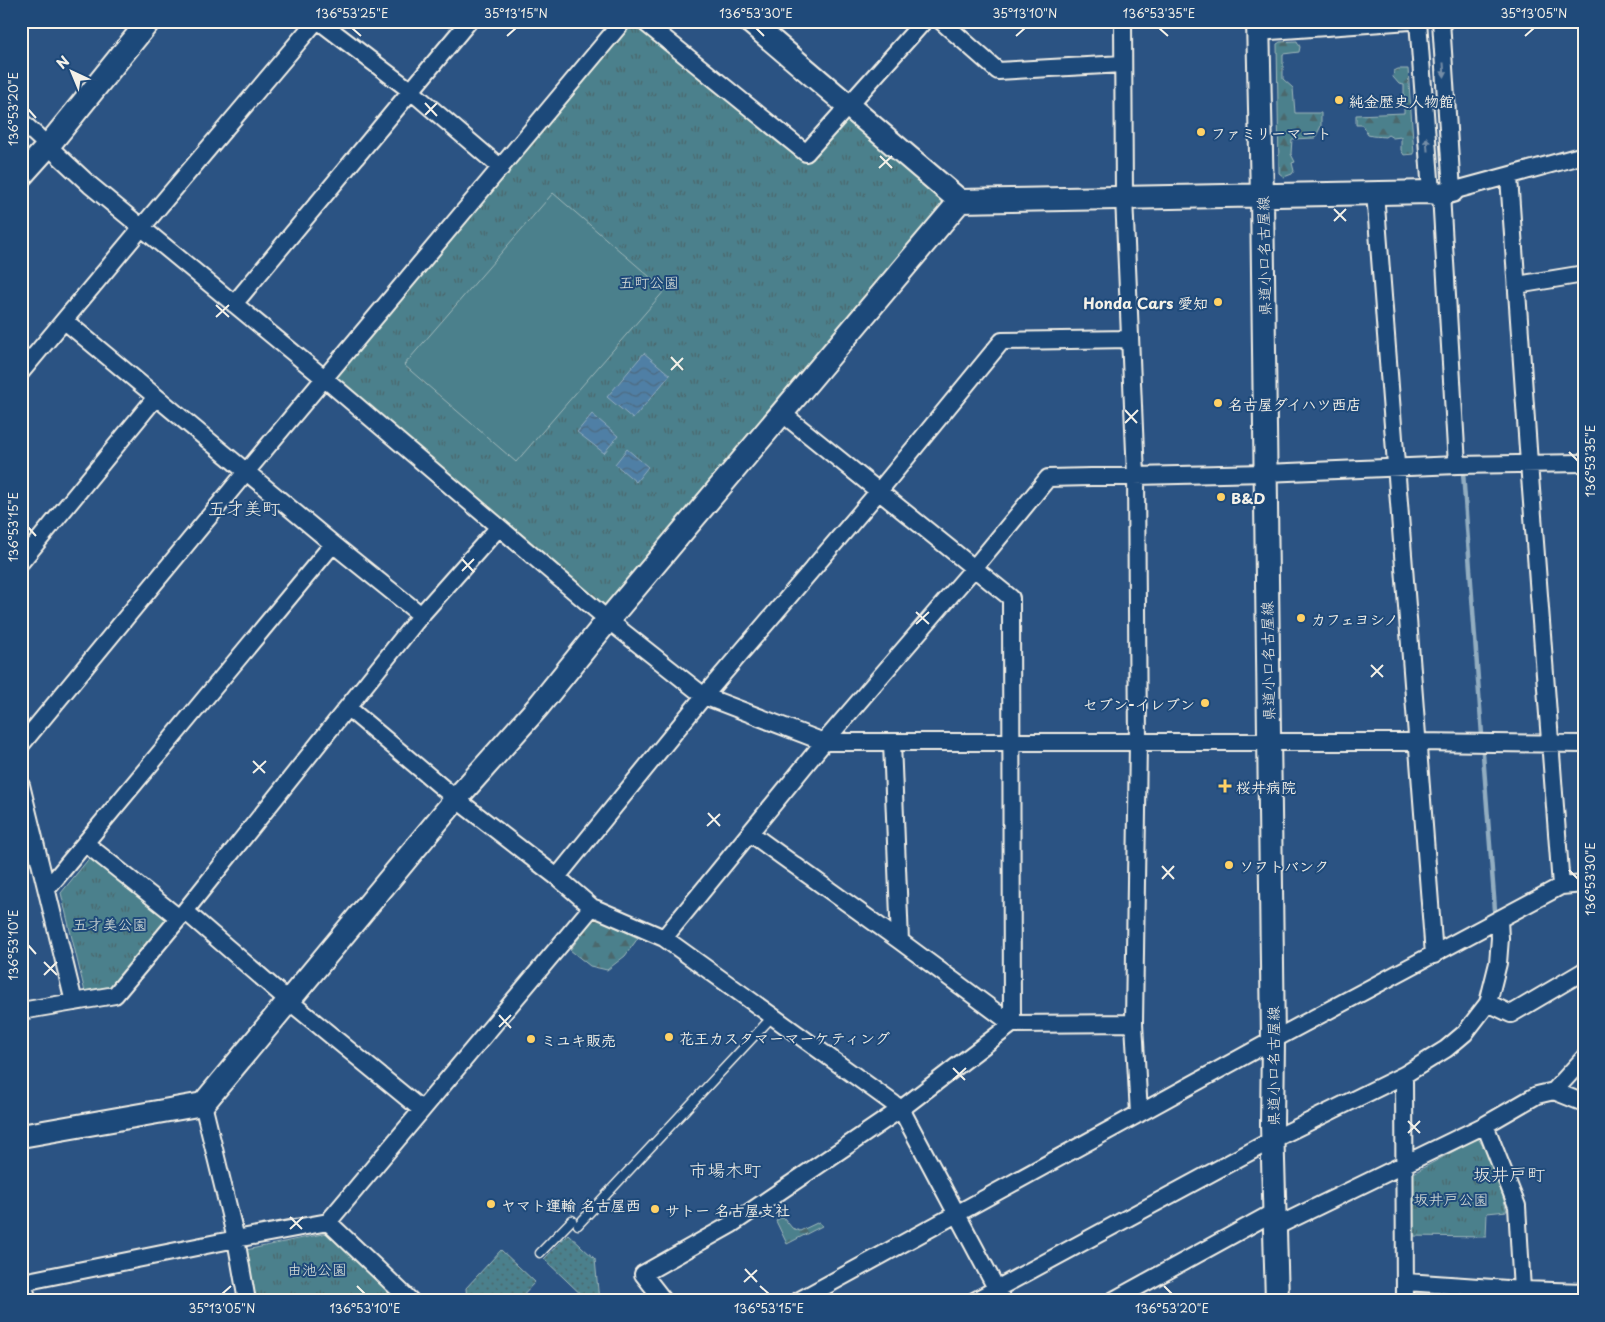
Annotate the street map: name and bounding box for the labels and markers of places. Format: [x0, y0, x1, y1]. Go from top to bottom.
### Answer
place label: 純金歴史人物館 [1349, 89, 1454, 112]
marker: 純金歴史人物館 [1333, 94, 1345, 106]
place label: ファミリーマート [1211, 121, 1332, 144]
marker: ファミリーマート [1195, 126, 1207, 138]
place label: Honda Cars 愛知 [1083, 291, 1208, 314]
marker: Honda Cars 愛知 [1212, 296, 1224, 308]
place label: 名古屋ダイハツ西店 [1228, 392, 1362, 415]
marker: 名古屋ダイハツ西店 [1212, 397, 1224, 409]
place label: B&D [1231, 486, 1266, 509]
marker: B&D [1215, 491, 1227, 503]
place label: カフェヨシノ [1311, 607, 1399, 630]
marker: カフェヨシノ [1295, 612, 1307, 624]
place label: セブン-イレブン [1083, 692, 1195, 715]
marker: セブン-イレブン [1199, 697, 1211, 709]
place label: 桜井病院 [1236, 775, 1296, 798]
marker: 桜井病院 [1218, 779, 1232, 793]
place label: ソフトバンク [1239, 854, 1329, 877]
marker: ソフトバンク [1223, 859, 1235, 871]
place label: 花王カスタマーマーケティング [679, 1026, 890, 1049]
place label: ミユキ販売 [541, 1028, 616, 1051]
marker: 花王カスタマーマーケティング [663, 1031, 675, 1043]
marker: ミユキ販売 [525, 1033, 537, 1045]
place label: ヤマト運輸 名古屋西 [501, 1193, 641, 1216]
marker: ヤマト運輸 名古屋西 [485, 1198, 497, 1210]
place label: サトー 名古屋支社 [665, 1198, 790, 1221]
marker: サトー 名古屋支社 [649, 1203, 661, 1215]

